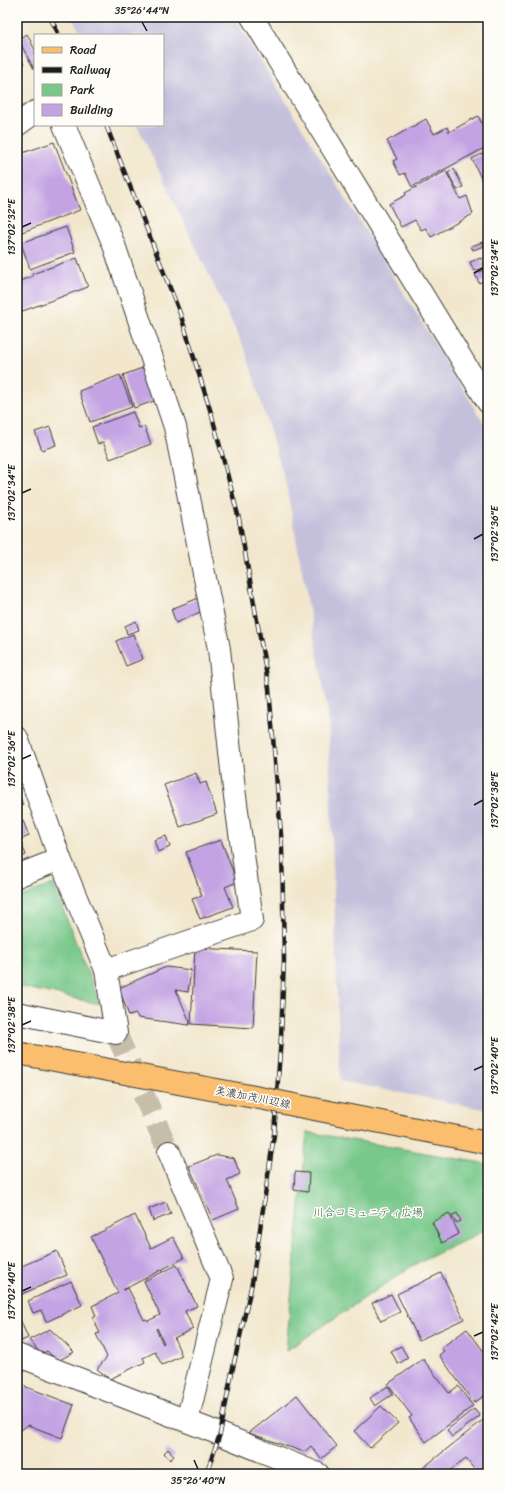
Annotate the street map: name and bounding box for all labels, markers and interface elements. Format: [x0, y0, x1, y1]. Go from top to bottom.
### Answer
text: 35°26'44"N [115, 2, 169, 20]
legend [34, 34, 164, 126]
text: Road [70, 39, 97, 61]
text: Railway [70, 59, 111, 81]
text: Park [70, 79, 95, 101]
text: Building [70, 99, 113, 121]
text: 137°02'32"E [3, 197, 21, 255]
text: 137°02'34"E [486, 238, 504, 297]
text: 137°02'34"E [3, 463, 21, 522]
text: 137°02'36"E [486, 504, 504, 562]
text: 137°02'36"E [3, 729, 21, 787]
text: 137°02'38"E [486, 770, 504, 828]
text: 137°02'38"E [3, 995, 21, 1053]
text: 137°02'40"E [486, 1036, 504, 1095]
street label: 美濃加茂川辺線 [213, 1081, 293, 1114]
park label: 川合コミュニティ広場 [313, 1203, 423, 1222]
text: 137°02'40"E [3, 1261, 21, 1320]
text: 137°02'42"E [486, 1302, 504, 1361]
text: 35°26'40"N [171, 1472, 225, 1490]

